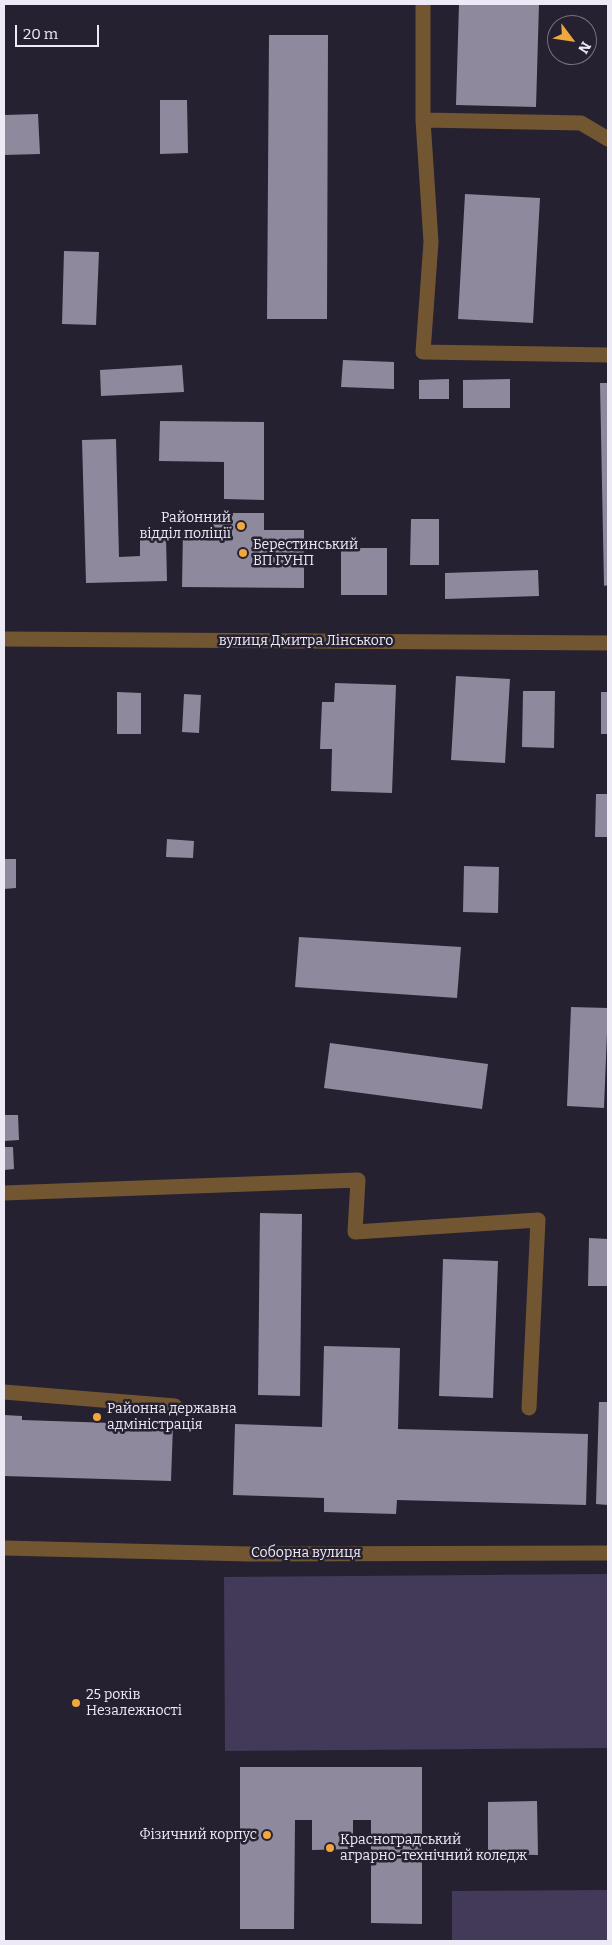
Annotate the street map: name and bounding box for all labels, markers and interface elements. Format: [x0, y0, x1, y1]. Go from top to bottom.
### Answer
scale bar [18, 15, 101, 47]
north arrow [547, 15, 597, 65]
text: 20 m [23, 25, 58, 43]
text: N [574, 38, 594, 56]
place label: Районний відділ поліції [140, 510, 231, 542]
marker: Районний відділ поліції [235, 520, 247, 532]
place label: Берестинський ВП ГУНП [253, 537, 358, 570]
marker: Берестинський ВП ГУНП [237, 547, 249, 559]
street label: вулиця Дмитра Лінського [219, 633, 393, 649]
place label: Районна державна адміністрація [107, 1401, 237, 1434]
marker: Районна державна адміністрація [91, 1411, 103, 1423]
street label: Соборна вулиця [251, 1545, 361, 1561]
place label: 25 років Незалежності [86, 1687, 182, 1720]
marker: 25 років Незалежності [70, 1697, 82, 1709]
place label: Фізичний корпус [139, 1827, 257, 1843]
marker: Фізичний корпус [261, 1829, 273, 1841]
place label: Красноградський аграрно-технічний коледж [340, 1832, 527, 1864]
marker: Красноградський аграрно-технічний коледж [324, 1842, 336, 1854]

